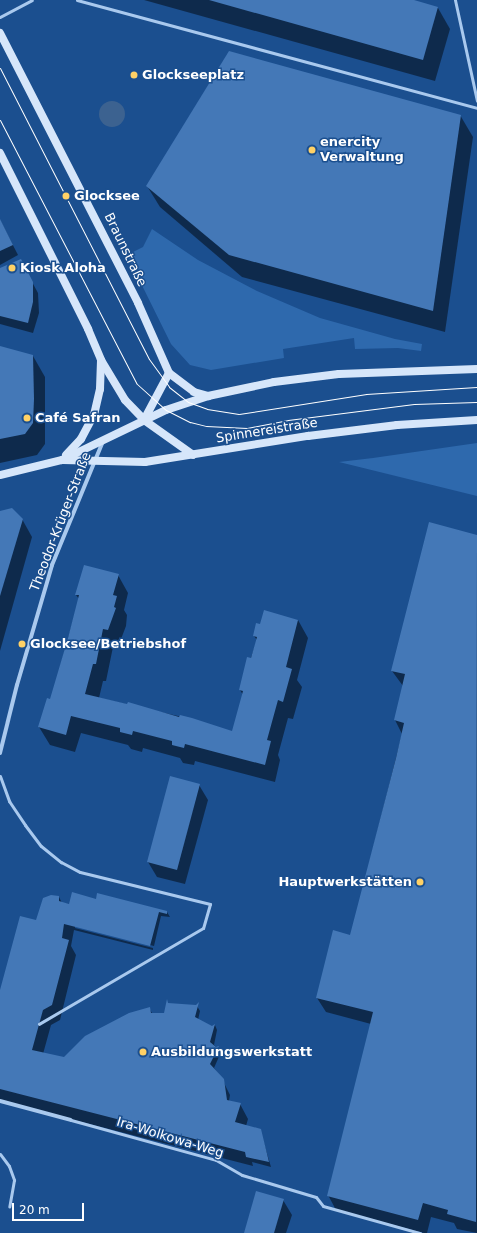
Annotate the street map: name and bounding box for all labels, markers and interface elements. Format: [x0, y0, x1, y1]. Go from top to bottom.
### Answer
place label: Glockseeplatz [142, 67, 244, 83]
marker: Glockseeplatz [129, 70, 139, 80]
place label: enercity Verwaltung [320, 135, 404, 166]
marker: enercity Verwaltung [307, 145, 317, 155]
place label: Glocksee [74, 188, 140, 204]
marker: Glocksee [61, 191, 71, 201]
street label: Braunstraße [100, 211, 150, 289]
place label: Kiosk Aloha [20, 260, 106, 276]
marker: Kiosk Aloha [7, 263, 17, 273]
place label: Café Safran [35, 410, 121, 426]
marker: Café Safran [22, 413, 32, 423]
street label: Spinnereistraße [215, 415, 319, 447]
street label: Theodor-Krüger-Straße [27, 450, 95, 594]
place label: Glocksee/Betriebshof [30, 636, 186, 652]
marker: Glocksee/Betriebshof [17, 639, 27, 649]
place label: Hauptwerkstätten [278, 874, 412, 890]
marker: Hauptwerkstätten [415, 877, 425, 887]
place label: Ausbildungswerkstatt [151, 1044, 312, 1060]
marker: Ausbildungswerkstatt [138, 1047, 148, 1057]
street label: Ira-Wolkowa-Weg [115, 1114, 225, 1162]
scale bar [14, 1195, 86, 1221]
text: 20 m [19, 1203, 50, 1217]

